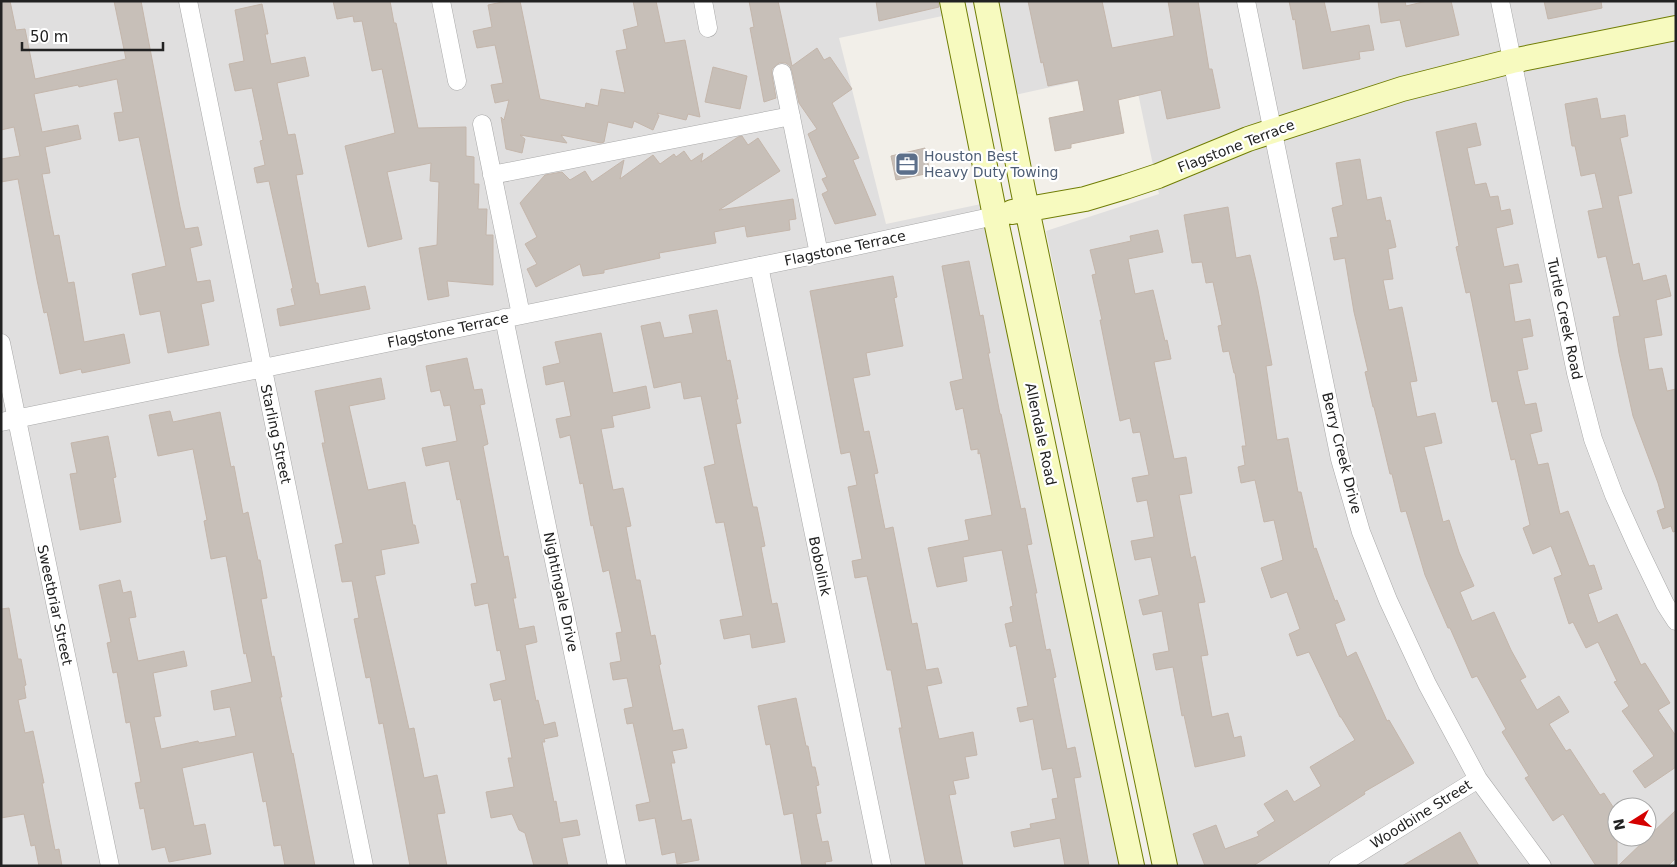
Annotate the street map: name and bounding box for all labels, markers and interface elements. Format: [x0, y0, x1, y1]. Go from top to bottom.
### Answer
scale bar [22, 20, 164, 52]
text: 50 m [30, 28, 68, 46]
street label: Flagstone Terrace [1175, 116, 1297, 176]
place label: Houston Best Heavy Duty Towing [924, 148, 1058, 180]
office icon: Houston Best Heavy Duty Towing [894, 151, 920, 177]
street label: Flagstone Terrace [783, 227, 907, 269]
street label: Turtle Creek Road [1544, 256, 1586, 381]
street label: Flagstone Terrace [386, 309, 510, 351]
street label: Allendale Road [1022, 381, 1060, 487]
street label: Starling Street [258, 383, 294, 486]
street label: Berry Creek Drive [1319, 391, 1365, 515]
street label: Nightingale Drive [540, 531, 582, 653]
street label: Bobolink [806, 535, 834, 598]
street label: Sweetbriar Street [34, 543, 76, 667]
street label: Woodbine Street [1367, 776, 1475, 852]
north arrow [1607, 797, 1657, 847]
text: N [1610, 817, 1628, 832]

